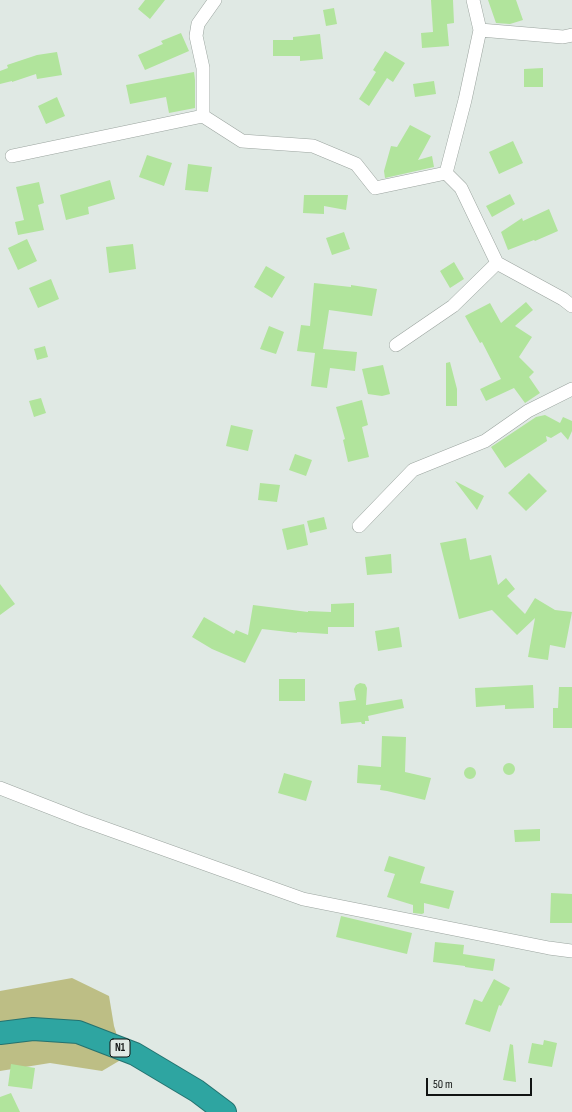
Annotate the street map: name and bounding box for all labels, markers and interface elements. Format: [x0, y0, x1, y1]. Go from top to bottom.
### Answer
road number: N1 [110, 1039, 130, 1057]
scale bar [428, 1070, 534, 1096]
text: 50 m [433, 1077, 453, 1092]

